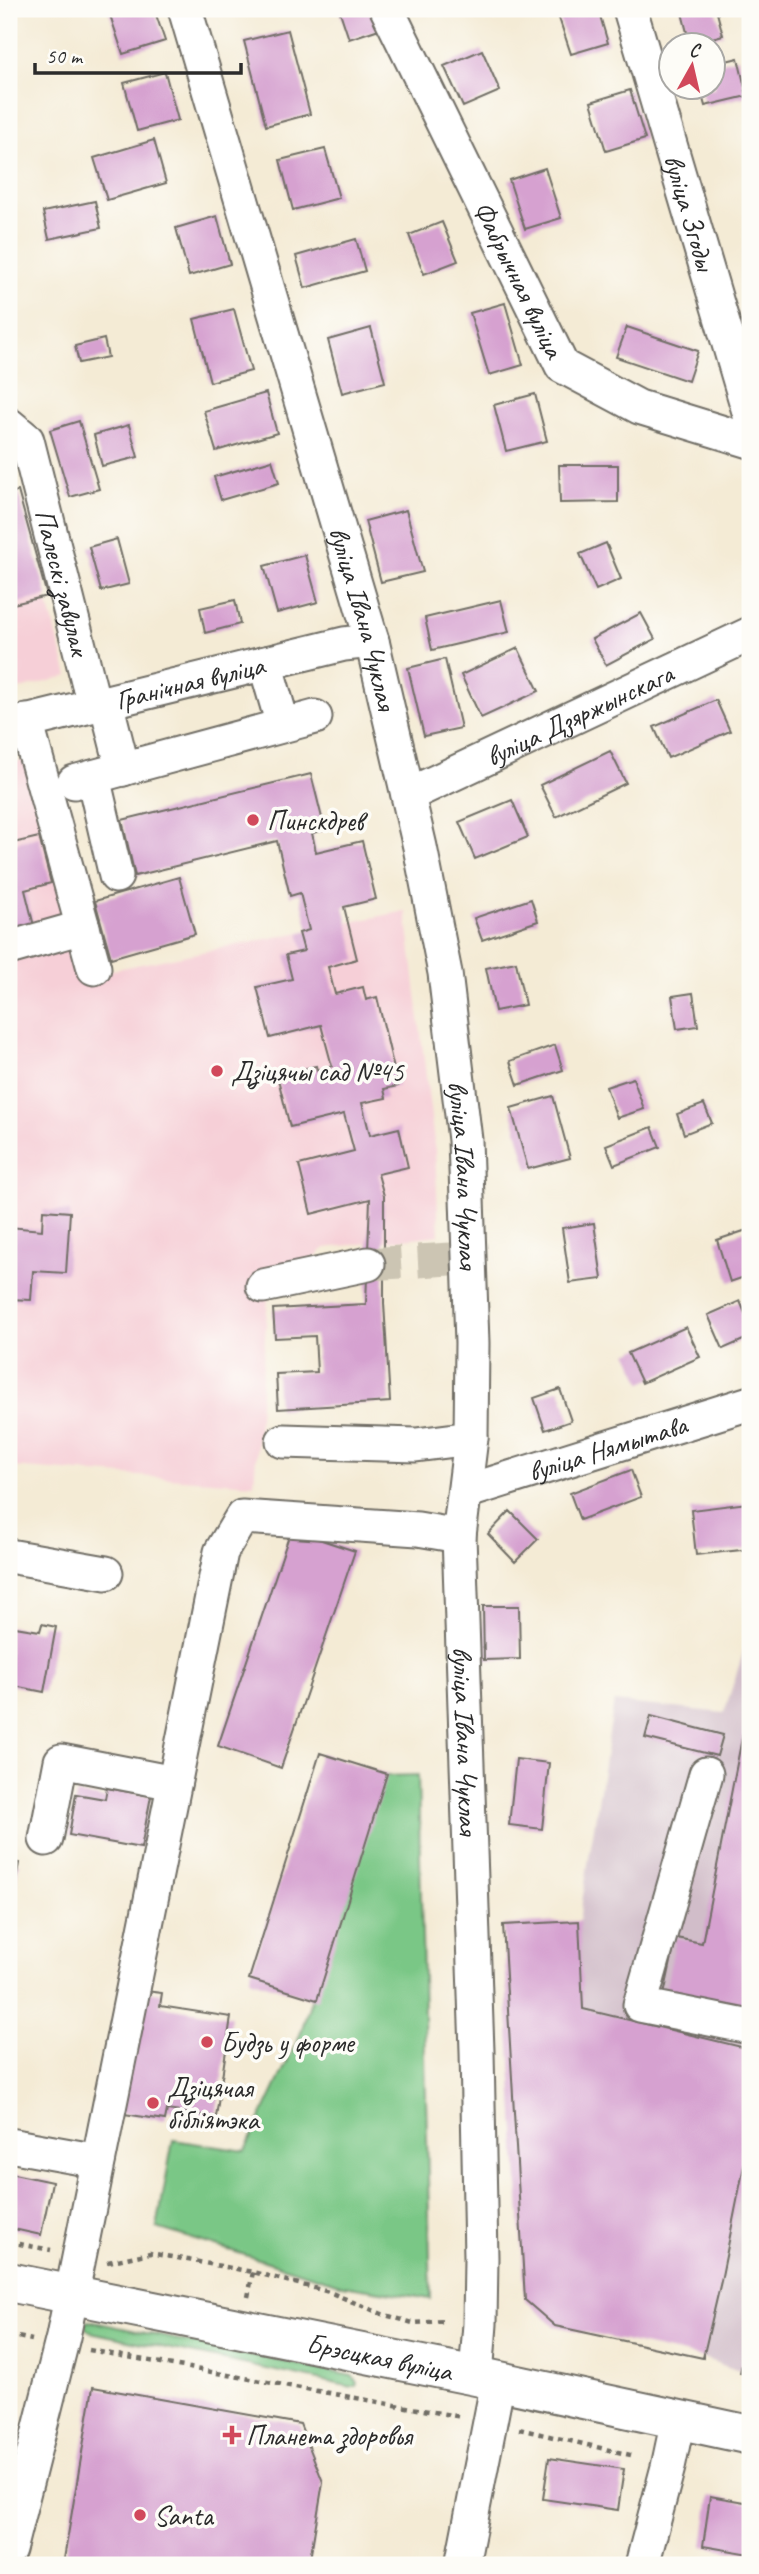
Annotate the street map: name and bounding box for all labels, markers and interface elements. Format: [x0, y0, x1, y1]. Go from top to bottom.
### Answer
scale bar [35, 32, 242, 76]
north arrow [658, 32, 728, 102]
text: С [688, 38, 703, 63]
text: 50 m [46, 43, 84, 69]
street label: вуліца Згоды [656, 150, 724, 276]
street label: Фабрычная вуліца [466, 195, 573, 365]
street label: Палескі завулак [28, 505, 99, 661]
street label: вуліца Івана Чуклая [322, 523, 405, 716]
street label: Гранічная вуліца [112, 646, 269, 717]
street label: вуліца Дзяржынскага [480, 655, 680, 774]
place label: Пинскдрев [267, 803, 369, 838]
marker: Пинскдрев [245, 812, 261, 828]
place label: Дзіцячы сад №45 [231, 1054, 405, 1090]
marker: Дзіцячы сад №45 [209, 1063, 225, 1079]
street label: вуліца Івана Чуклая [441, 1079, 487, 1272]
street label: вуліца Нямытава [524, 1406, 693, 1489]
street label: вуліца Івана Чуклая [445, 1646, 487, 1838]
place label: Будзь у форме [221, 2025, 355, 2060]
marker: Будзь у форме [199, 2034, 215, 2050]
place label: Дзіцячая бібліятэка [167, 2070, 260, 2137]
marker: Дзіцячая бібліятэка [145, 2095, 161, 2111]
street label: Брэсцкая вуліца [304, 2325, 457, 2389]
place label: Планета здоровья [246, 2418, 414, 2454]
marker: Планета здоровья [224, 2427, 240, 2443]
place label: Santa [154, 2498, 214, 2533]
marker: Santa [132, 2507, 148, 2523]

